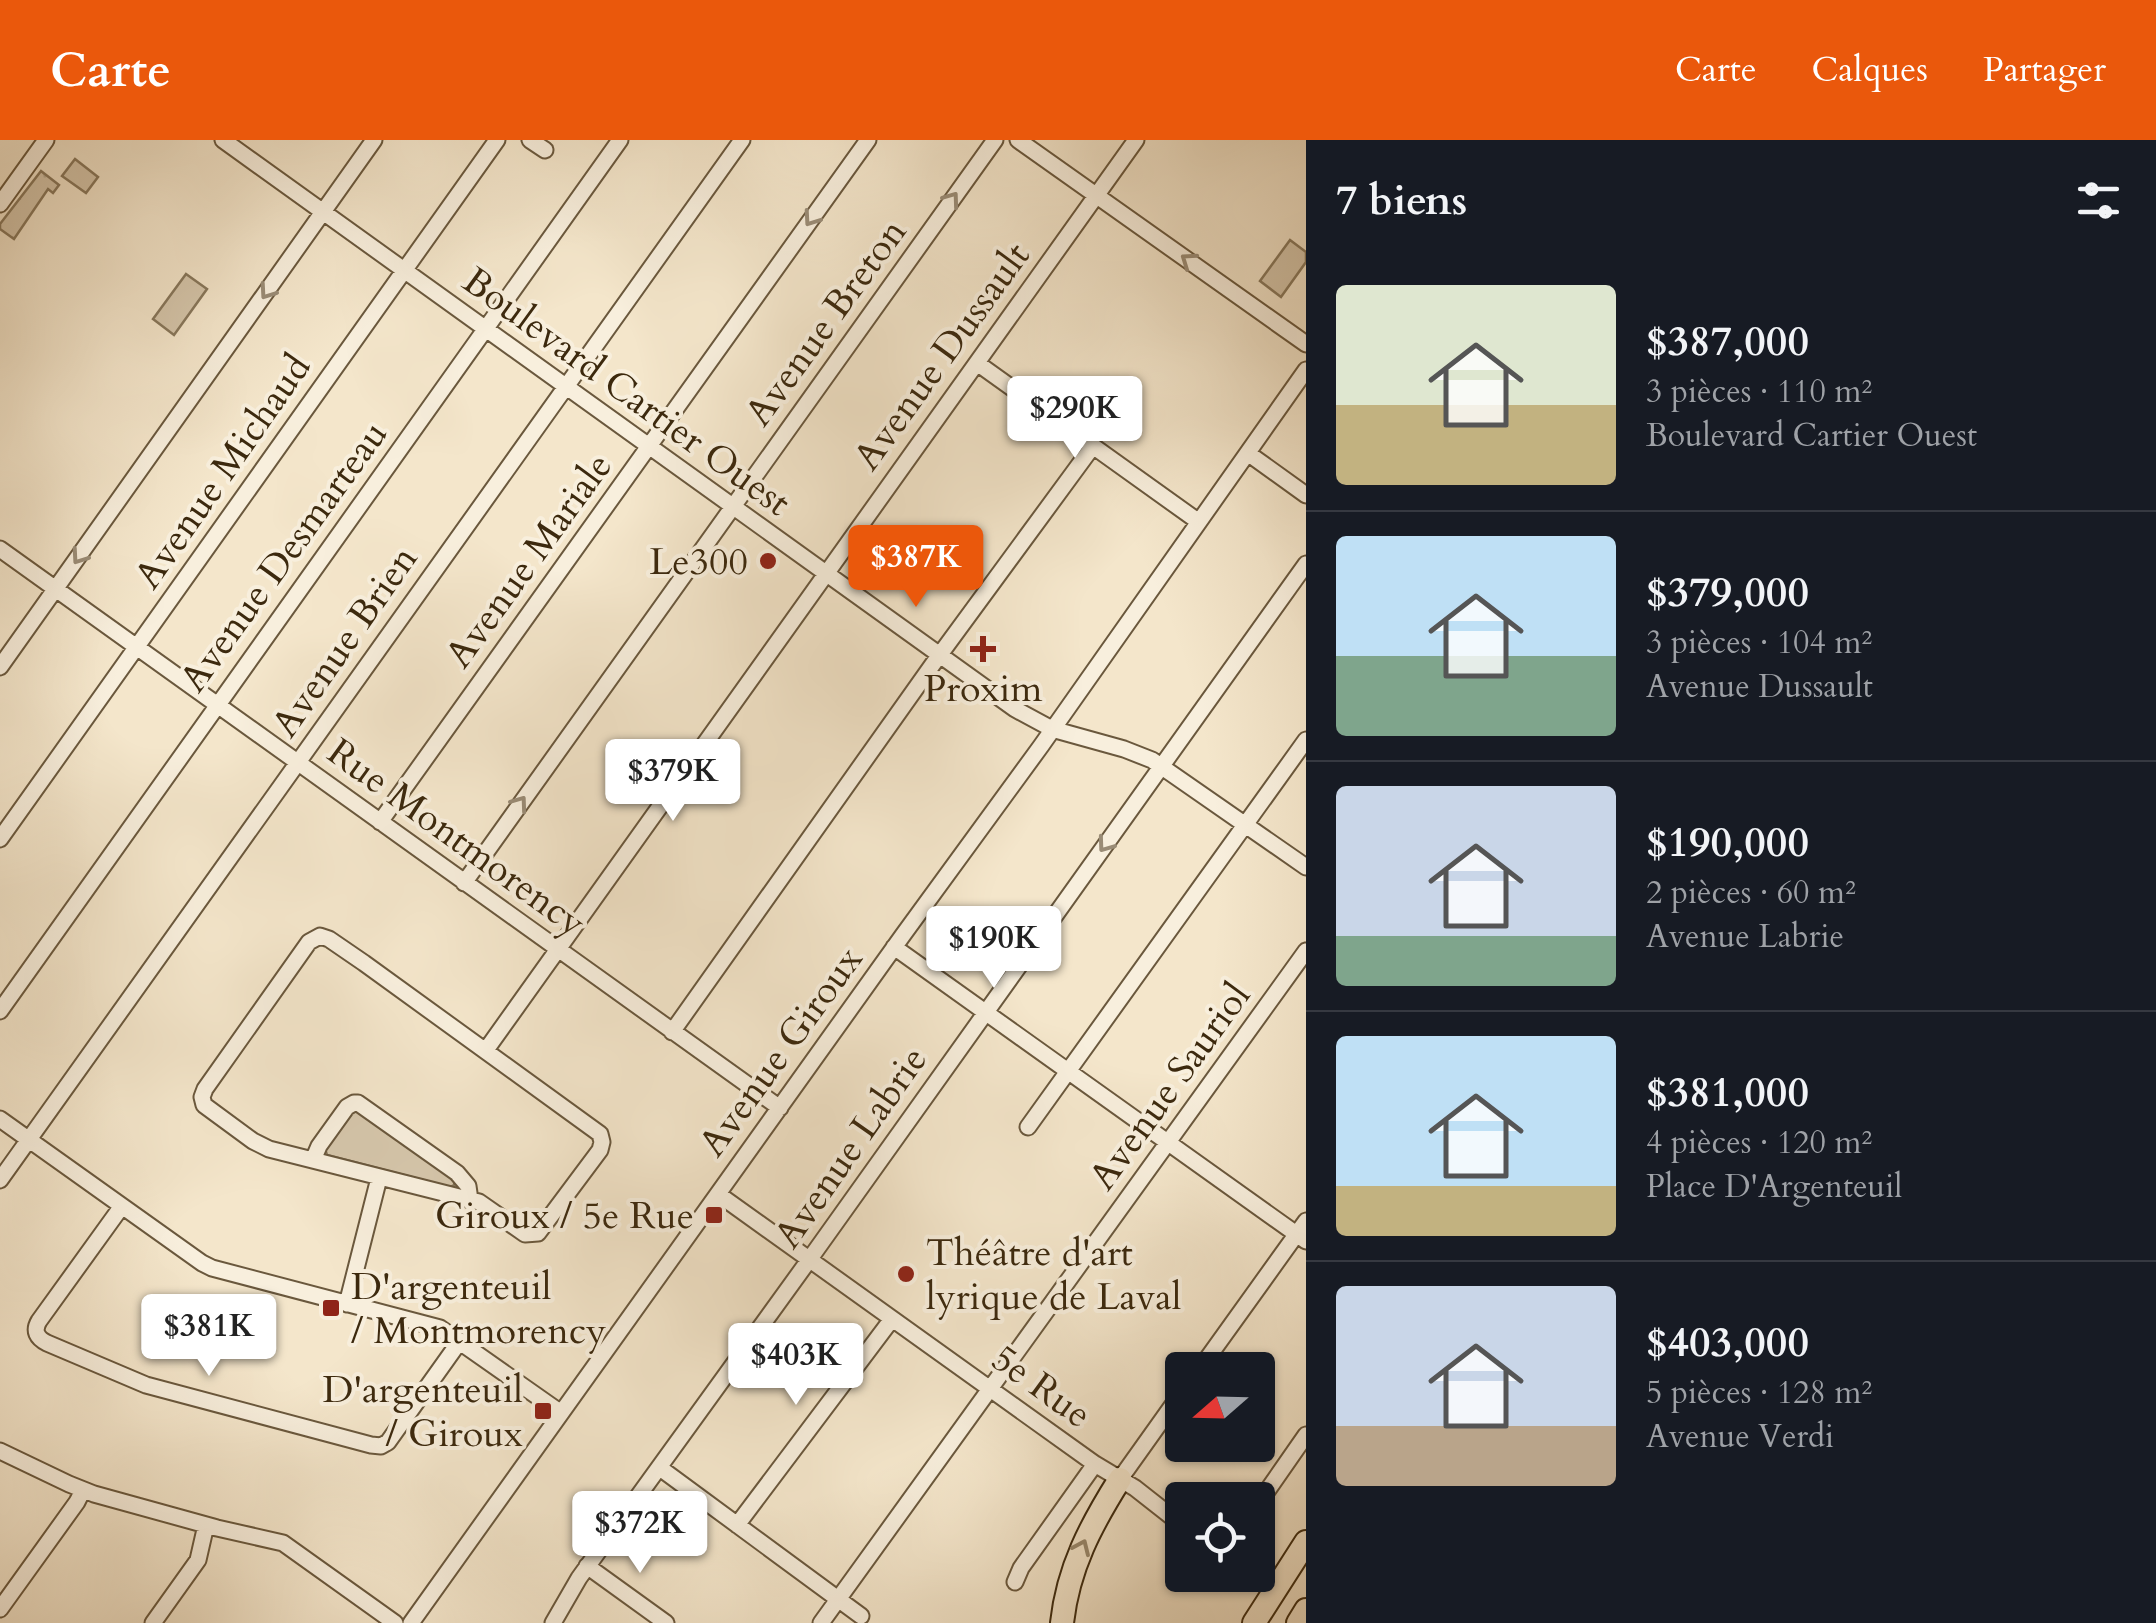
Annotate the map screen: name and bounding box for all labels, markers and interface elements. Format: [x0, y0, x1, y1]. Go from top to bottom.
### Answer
text: Carte [50, 38, 171, 103]
text: Carte [1675, 46, 1757, 94]
text: Calques [1812, 46, 1928, 94]
text: Partager [1983, 46, 2106, 94]
text: 7 biens [1336, 172, 1467, 229]
icon: filters [2071, 173, 2126, 228]
one-way arrow [940, 192, 958, 211]
street label: Avenue Breton [733, 208, 919, 437]
one-way arrow [805, 208, 823, 227]
street label: Avenue Dussault [842, 232, 1042, 481]
one-way arrow [1181, 254, 1199, 272]
street label: Boulevard Cartier Ouest [452, 255, 801, 528]
one-way arrow [261, 281, 279, 300]
text: $387,000 [1646, 313, 1809, 370]
icon: home [1416, 325, 1536, 445]
street label: Avenue Michaud [122, 344, 323, 599]
text: 3 pièces · 110 m² [1646, 370, 1872, 414]
pin: $290K [1005, 376, 1145, 461]
text: $290K [1029, 386, 1121, 430]
street label: Avenue Desmarteau [168, 411, 400, 703]
text: Boulevard Cartier Ouest [1646, 414, 1977, 458]
street label: Avenue Mariale [433, 443, 624, 678]
pin: $387K [846, 525, 986, 610]
street label: Avenue Brien [260, 535, 430, 748]
text: $387K [870, 535, 962, 579]
place label: Le300 [649, 536, 748, 588]
one-way arrow [73, 546, 91, 564]
marker: Le300 [757, 550, 779, 572]
text: $379,000 [1646, 564, 1809, 621]
icon: home [1416, 576, 1536, 696]
text: 3 pièces · 104 m² [1646, 621, 1872, 665]
marker: Proxim [972, 638, 994, 660]
place label: Proxim [924, 663, 1043, 715]
text: Avenue Dussault [1646, 665, 1873, 709]
street label: Rue Montmorency [317, 726, 596, 949]
pin: $379K [603, 739, 743, 824]
text: $379K [627, 749, 719, 793]
one-way arrow [508, 796, 527, 815]
text: $190,000 [1646, 814, 1809, 871]
icon: home [1416, 826, 1536, 946]
one-way arrow [1099, 834, 1117, 852]
text: 2 pièces · 60 m² [1646, 871, 1856, 915]
pin: $190K [924, 906, 1064, 991]
text: Avenue Labrie [1646, 915, 1844, 959]
text: $190K [948, 916, 1040, 960]
street label: Avenue Giroux [687, 936, 875, 1167]
street label: Avenue Sauriol [1077, 972, 1263, 1201]
street label: Avenue Labrie [762, 1036, 940, 1259]
text: $381,000 [1646, 1064, 1809, 1121]
icon: home [1416, 1076, 1536, 1196]
text: 4 pièces · 120 m² [1646, 1121, 1872, 1165]
text: Place D'Argenteuil [1646, 1165, 1902, 1209]
place label: Giroux / 5e Rue [435, 1190, 694, 1242]
marker: Giroux / 5e Rue [703, 1204, 725, 1226]
place label: Théâtre d'art lyrique de Laval [926, 1227, 1182, 1323]
place label: D'argenteuil / Montmorency [351, 1261, 606, 1357]
marker: Théâtre d'art lyrique de Laval [895, 1263, 917, 1285]
pin: $381K [139, 1294, 279, 1379]
marker: D'argenteuil / Montmorency [320, 1297, 342, 1319]
text: $381K [163, 1304, 255, 1348]
text: $403,000 [1646, 1314, 1809, 1371]
pin: $403K [726, 1323, 866, 1408]
icon: home [1416, 1326, 1536, 1446]
text: $403K [750, 1333, 842, 1377]
street label: 5e Rue [981, 1333, 1102, 1441]
north arrow [1165, 1352, 1275, 1462]
map controls [1165, 1352, 1275, 1592]
place label: D'argenteuil / Giroux [323, 1364, 523, 1460]
text: 5 pièces · 128 m² [1646, 1371, 1872, 1415]
marker: D'argenteuil / Giroux [532, 1400, 554, 1422]
text: Avenue Verdi [1646, 1415, 1834, 1459]
button: locate [1165, 1482, 1275, 1592]
pin: $372K [570, 1491, 710, 1576]
text: $372K [594, 1501, 686, 1545]
one-way arrow [1070, 1539, 1090, 1557]

